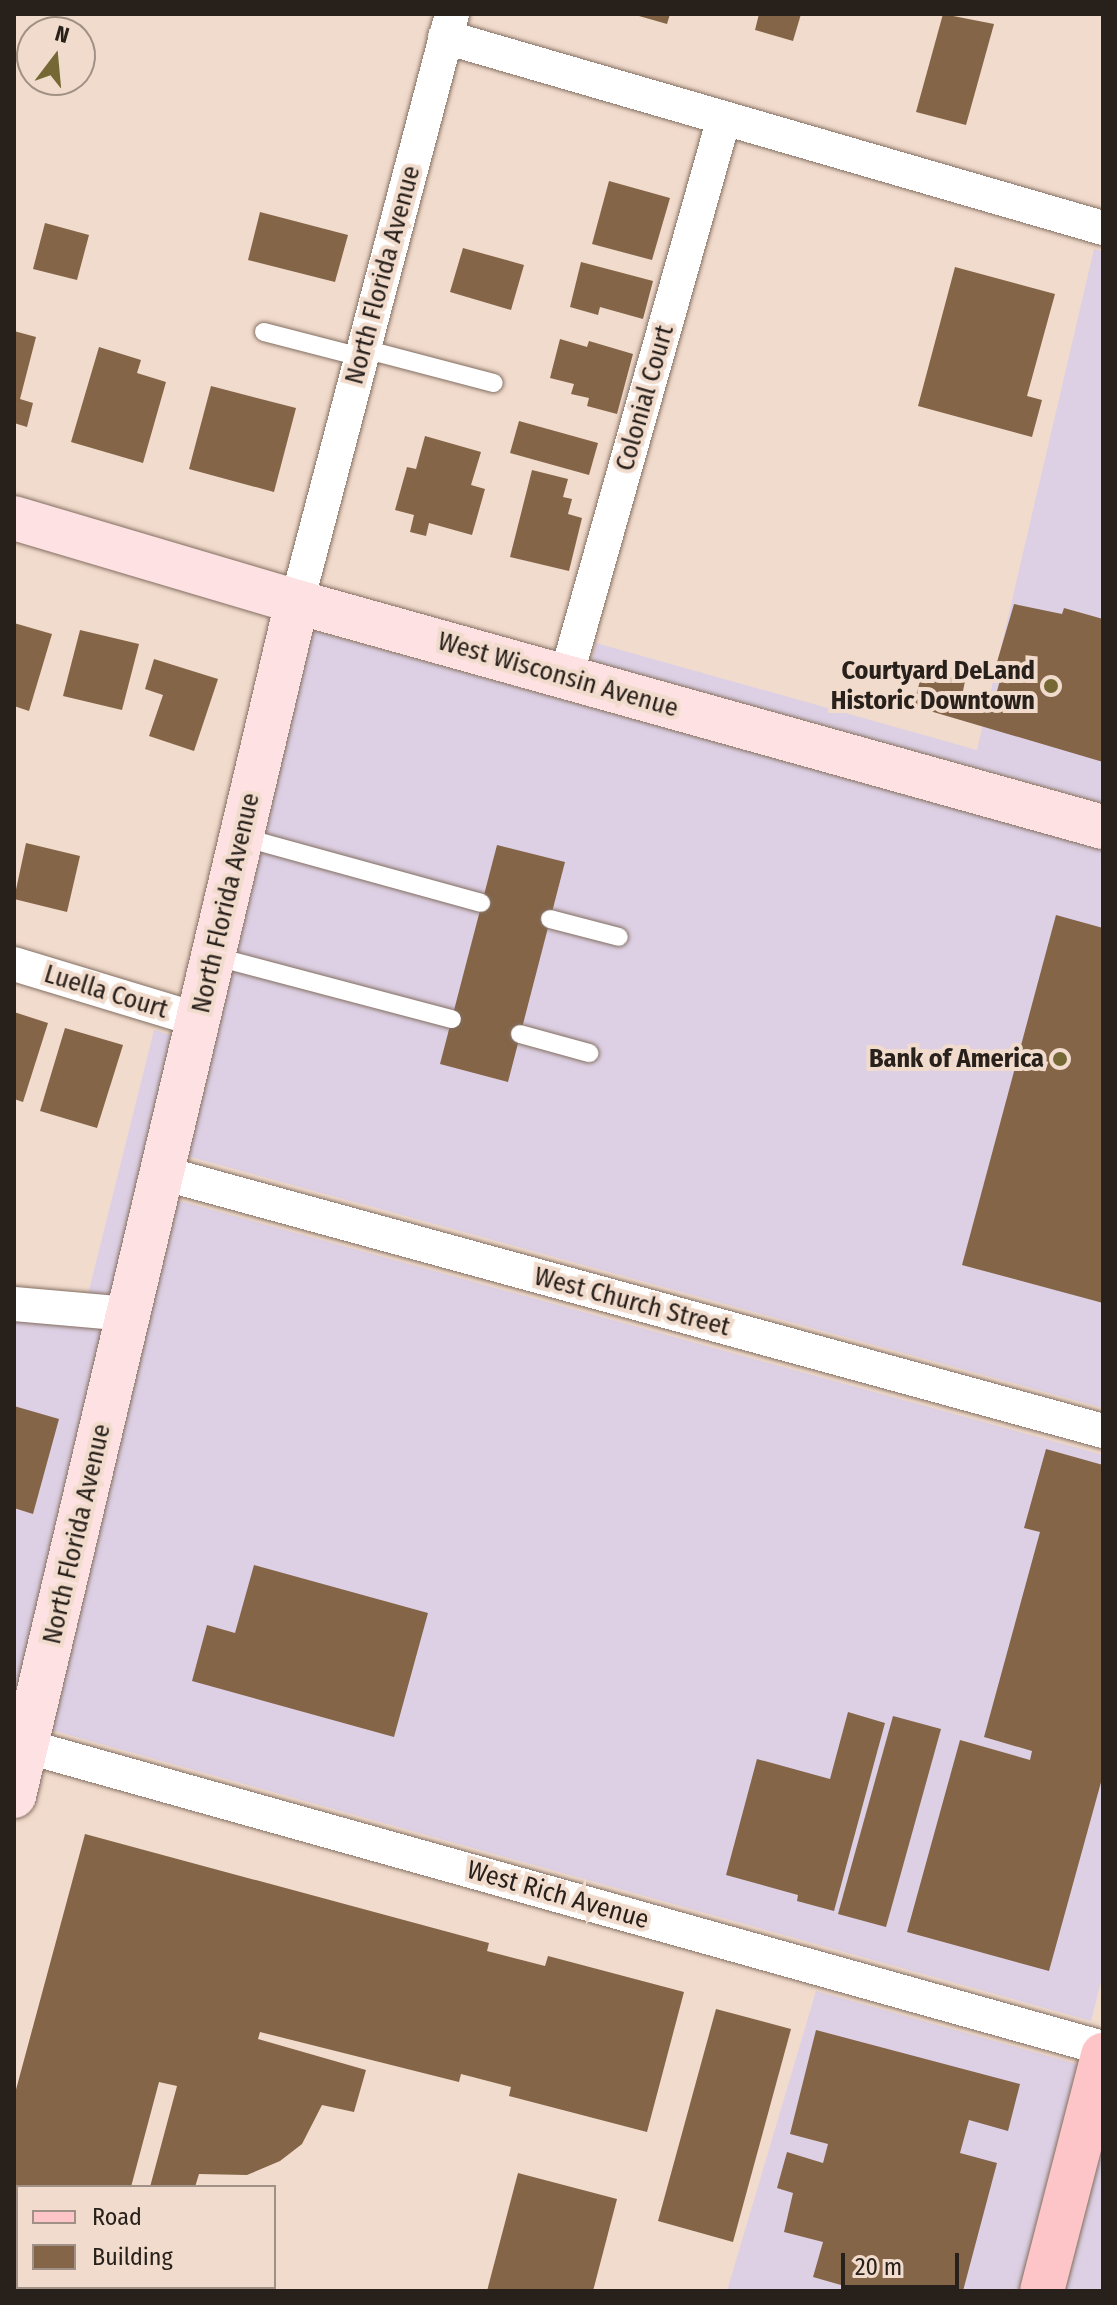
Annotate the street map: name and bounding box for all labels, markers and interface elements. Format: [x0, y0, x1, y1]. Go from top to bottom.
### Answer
north arrow [16, 16, 96, 96]
text: N [52, 20, 72, 49]
street label: North Florida Avenue [339, 162, 427, 388]
street label: Colonial Court [609, 322, 681, 474]
street label: West Wisconsin Avenue [434, 626, 682, 724]
place label: Courtyard DeLand Historic Downtown [831, 655, 1035, 716]
marker: Courtyard DeLand Historic Downtown [1042, 677, 1060, 695]
street label: North Florida Avenue [186, 790, 266, 1016]
street label: Luella Court [40, 958, 172, 1026]
place label: Bank of America [869, 1043, 1044, 1075]
marker: Bank of America [1051, 1050, 1069, 1068]
street label: West Church Street [531, 1261, 733, 1343]
street label: North Florida Avenue [37, 1421, 117, 1647]
street label: West Rich Avenue [464, 1854, 652, 1936]
legend [16, 2185, 276, 2289]
text: Road [92, 2203, 142, 2231]
scale bar [845, 2237, 963, 2287]
text: Building [92, 2243, 173, 2271]
text: 20 m [855, 2253, 902, 2281]

